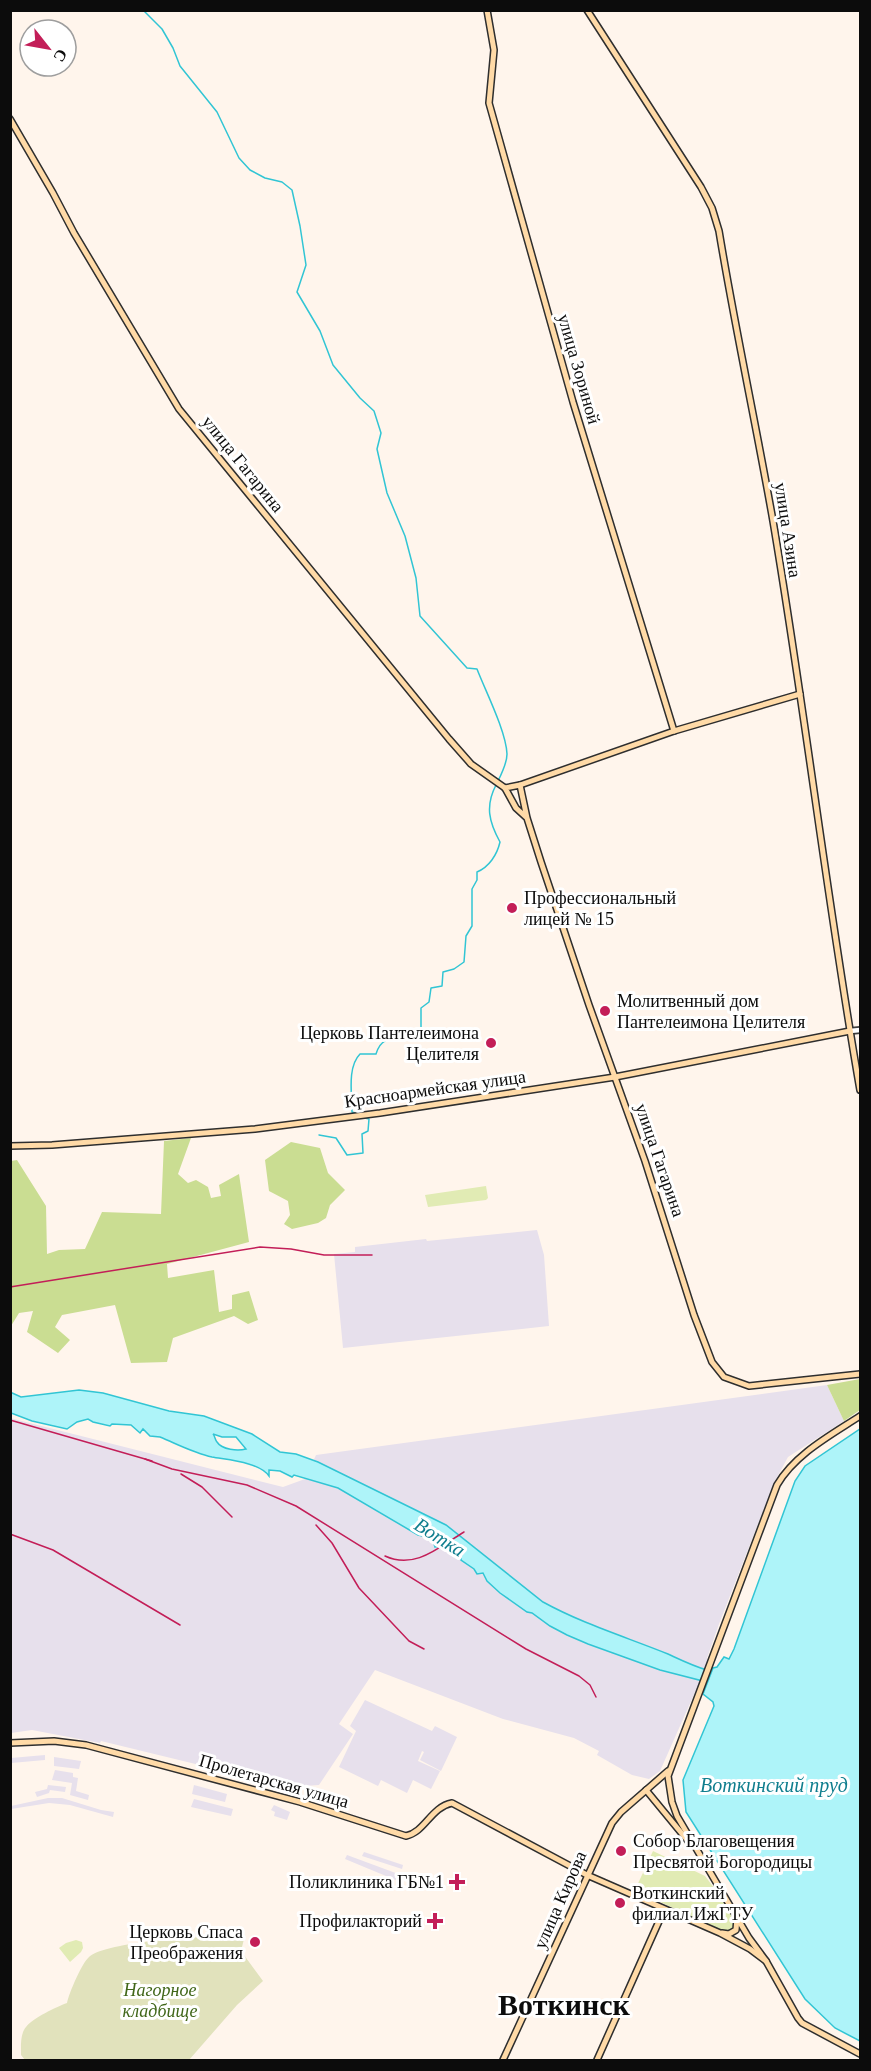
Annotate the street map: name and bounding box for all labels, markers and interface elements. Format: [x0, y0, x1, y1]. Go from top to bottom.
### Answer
north arrow [18, 18, 78, 78]
text: С [50, 46, 71, 65]
street label: улица Зориной [554, 312, 604, 427]
street label: улица Гагарина [198, 412, 288, 516]
street label: улица Азина [771, 481, 805, 579]
place label: Профессиональный лицей № 15 [524, 888, 676, 929]
marker: Профессиональный лицей № 15 [505, 901, 519, 915]
place label: Молитвенный дом Пантелеимона Целителя [617, 991, 805, 1032]
marker: Молитвенный дом Пантелеимона Целителя [598, 1004, 612, 1018]
place label: Церковь Пантелеимона Целителя [300, 1023, 479, 1064]
marker: Церковь Пантелеимона Целителя [484, 1036, 498, 1050]
street label: Красноармейская улица [343, 1066, 527, 1112]
street label: улица Гагарина [631, 1101, 689, 1219]
water label: Вотка [411, 1513, 469, 1561]
street label: Пролетарская улица [197, 1750, 351, 1812]
water label: Воткинский пруд [700, 1774, 848, 1797]
place label: Собор Благовещения Пресвятой Богородицы [633, 1831, 812, 1872]
marker: Собор Благовещения Пресвятой Богородицы [614, 1844, 628, 1858]
street label: улица Кирова [530, 1848, 590, 1952]
place label: Поликлиника ГБ№1 [289, 1872, 444, 1892]
marker: Поликлиника ГБ№1 [448, 1873, 466, 1891]
place label: Воткинский филиал ИжГТУ [632, 1883, 753, 1924]
marker: Воткинский филиал ИжГТУ [613, 1896, 627, 1910]
place label: Профилакторий [299, 1911, 422, 1931]
marker: Профилакторий [426, 1912, 444, 1930]
place label: Церковь Спаса Преображения [129, 1922, 243, 1963]
marker: Церковь Спаса Преображения [248, 1935, 262, 1949]
park label: Нагорное кладбище [122, 1980, 198, 2021]
district label: Воткинск [498, 1988, 631, 2021]

